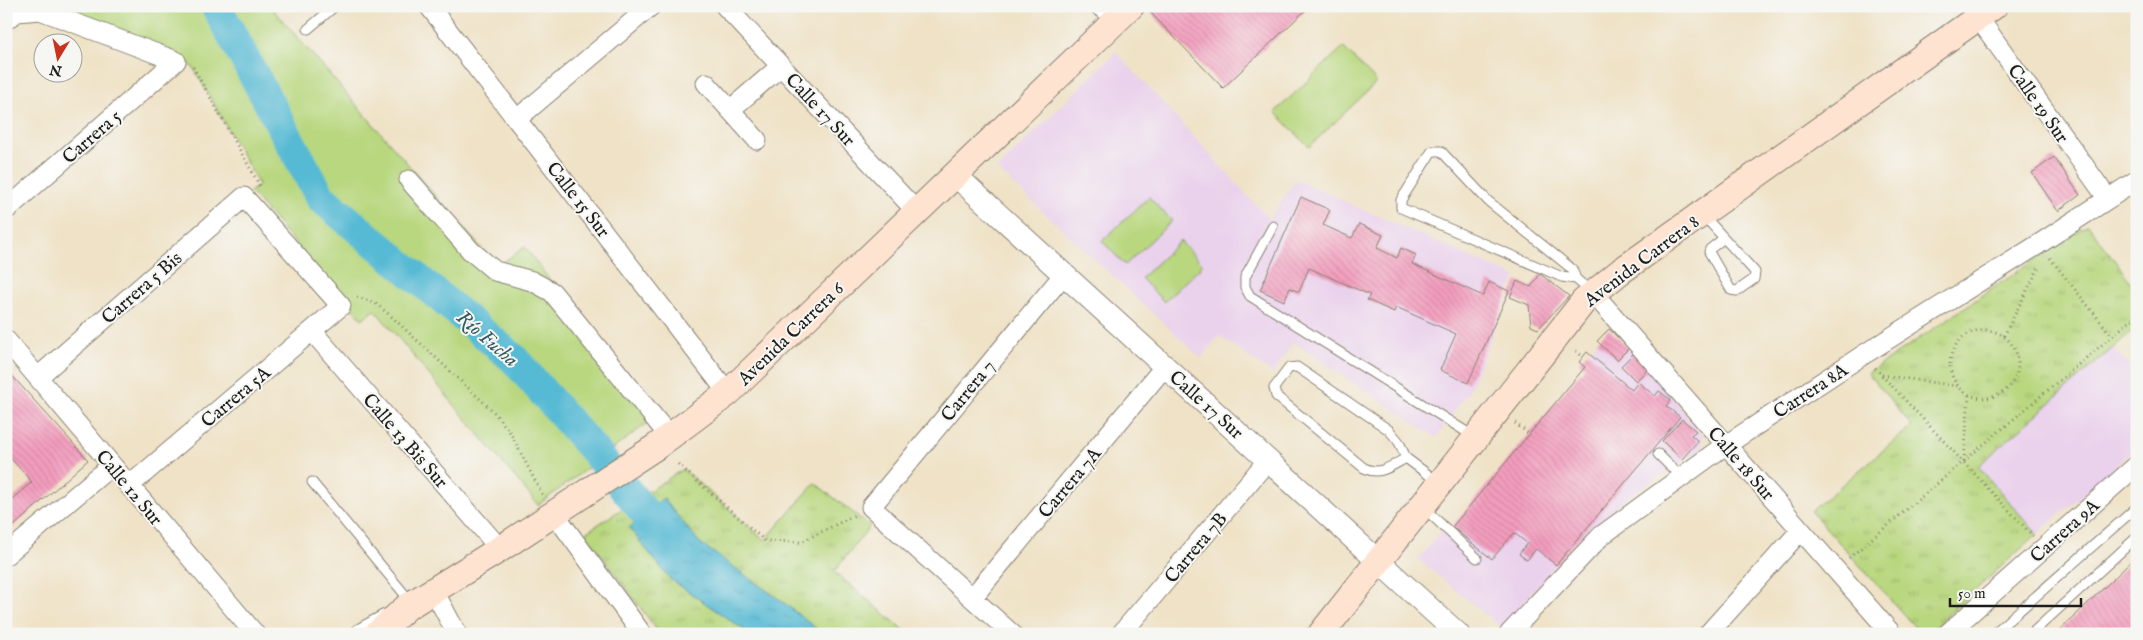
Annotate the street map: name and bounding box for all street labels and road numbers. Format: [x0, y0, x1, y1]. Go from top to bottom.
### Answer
street label: Calle 19 Sur [2001, 60, 2073, 148]
street label: Calle 17 Sur [780, 69, 860, 152]
street label: Carrera 5 [58, 105, 127, 170]
street label: Calle 15 Sur [540, 158, 614, 243]
street label: Avenida Carrera 8 [1579, 210, 1705, 313]
street label: Carrera 5 Bis [97, 247, 188, 330]
street label: Avenida Carrera 6 [732, 277, 850, 392]
street label: Carrera 7 [936, 355, 1001, 427]
street label: Carrera 8A [1769, 358, 1854, 425]
street label: Carrera 5A [197, 361, 277, 434]
street label: Calle 17 Sur [1164, 366, 1248, 445]
street label: Calle 13 Bis Sur [357, 389, 452, 494]
street label: Calle 18 Sur [1702, 422, 1779, 506]
street label: Carrera 7A [1034, 442, 1108, 524]
street label: Calle 12 Sur [90, 445, 167, 531]
street label: Carrera 9A [2026, 493, 2106, 569]
street label: Carrera 7B [1160, 508, 1233, 589]

